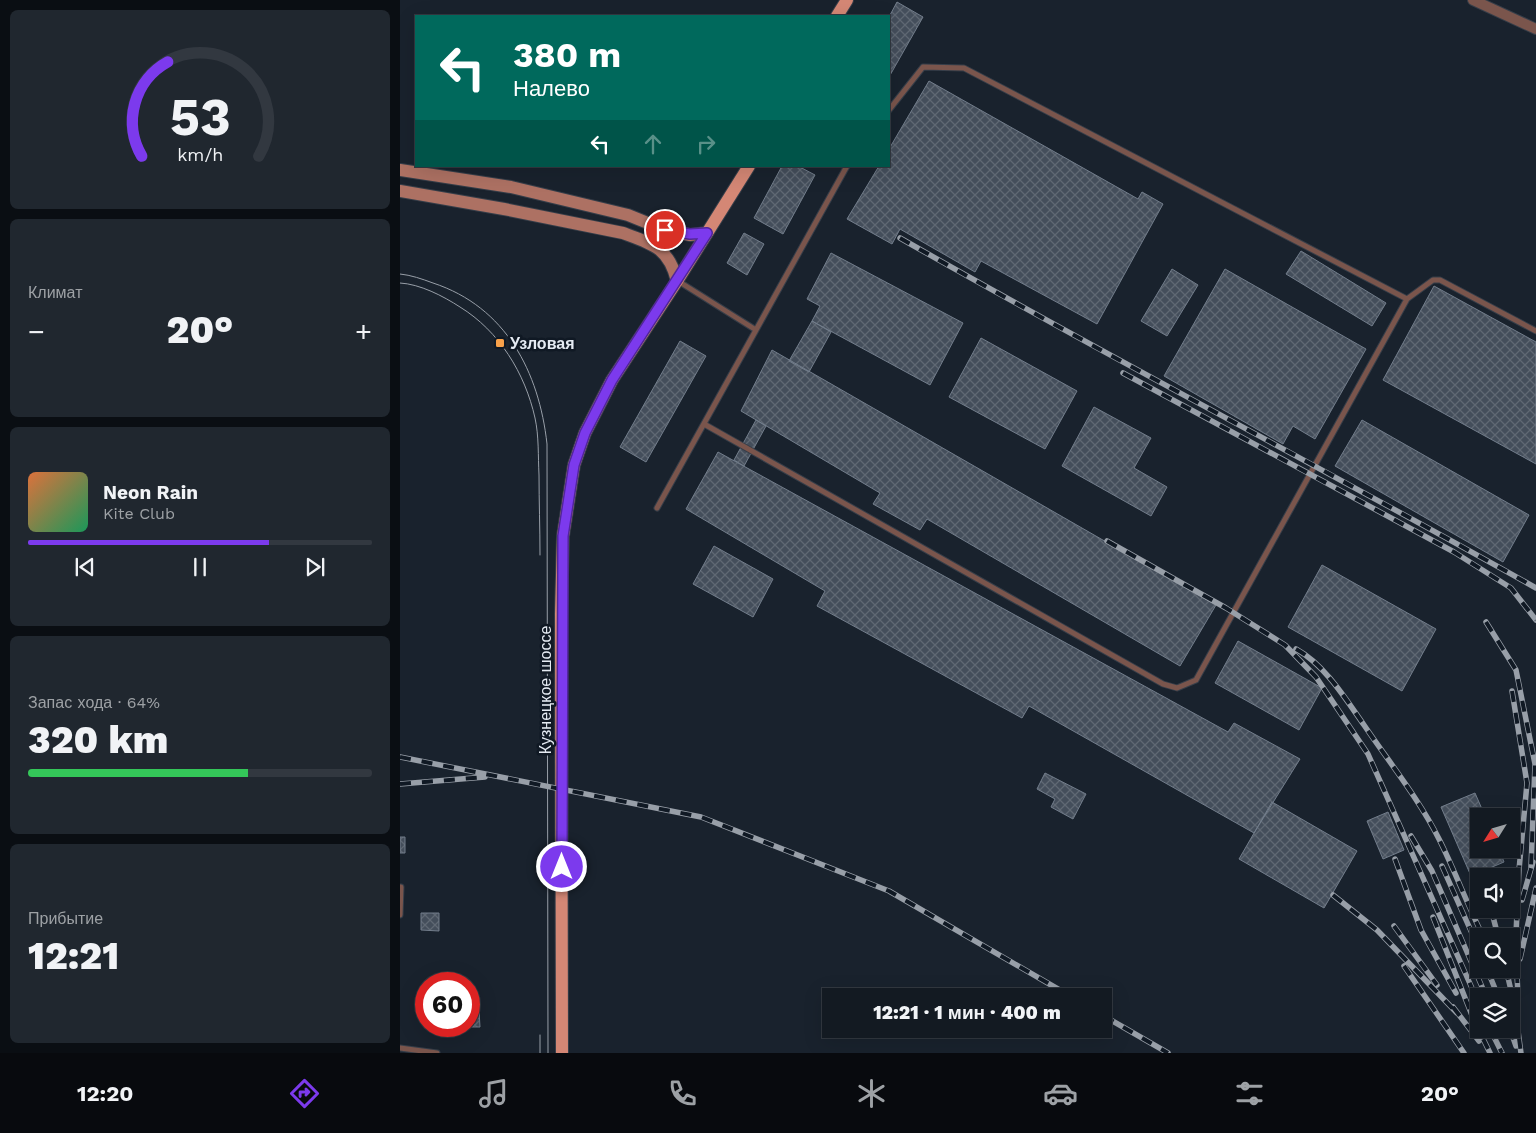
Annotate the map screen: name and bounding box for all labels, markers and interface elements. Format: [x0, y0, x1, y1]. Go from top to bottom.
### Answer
text: 380 m [513, 34, 621, 76]
icon: left [430, 35, 495, 100]
text: Налево [513, 76, 590, 101]
text: 53 [169, 87, 231, 148]
icon: left [586, 130, 614, 158]
icon: ahead [639, 130, 667, 158]
icon: right [692, 130, 720, 158]
text: km/h [177, 144, 223, 165]
pin [644, 209, 686, 251]
icon: arrive [651, 216, 679, 244]
text: Климат [28, 283, 82, 302]
text: 20° [167, 308, 233, 352]
text: − [28, 315, 45, 348]
text: + [355, 315, 372, 348]
place label: Узловая [510, 334, 574, 353]
marker: Узловая [494, 337, 506, 349]
text: Neon Rain [103, 481, 198, 504]
text: Kite Club [103, 504, 175, 523]
icon: previous [71, 553, 99, 581]
icon: pause [186, 553, 214, 581]
icon: next [301, 553, 329, 581]
street label: Кузнецкое шоссе [536, 626, 555, 754]
text: Запас хода · 64% [28, 693, 160, 712]
text: 320 km [28, 718, 168, 762]
north arrow [1470, 808, 1520, 858]
map controls [1470, 808, 1520, 1038]
position arrow [535, 840, 587, 892]
button: sound [1470, 868, 1520, 918]
text: Прибытие [28, 909, 103, 928]
button: search [1470, 928, 1520, 978]
text: 12:21 [28, 934, 119, 978]
speed limit sign: 60 [415, 972, 480, 1037]
button: layers [1470, 988, 1520, 1038]
text: 12:21 · 1 мин · 400 m [873, 1001, 1061, 1024]
icon: directions [287, 1076, 322, 1111]
icon: music [476, 1076, 511, 1111]
icon: phone [665, 1076, 700, 1111]
icon: climate [854, 1076, 889, 1111]
icon: car [1043, 1076, 1078, 1111]
icon: filters [1232, 1076, 1267, 1111]
text: 12:20 [77, 1081, 133, 1106]
text: 20° [1421, 1081, 1459, 1106]

